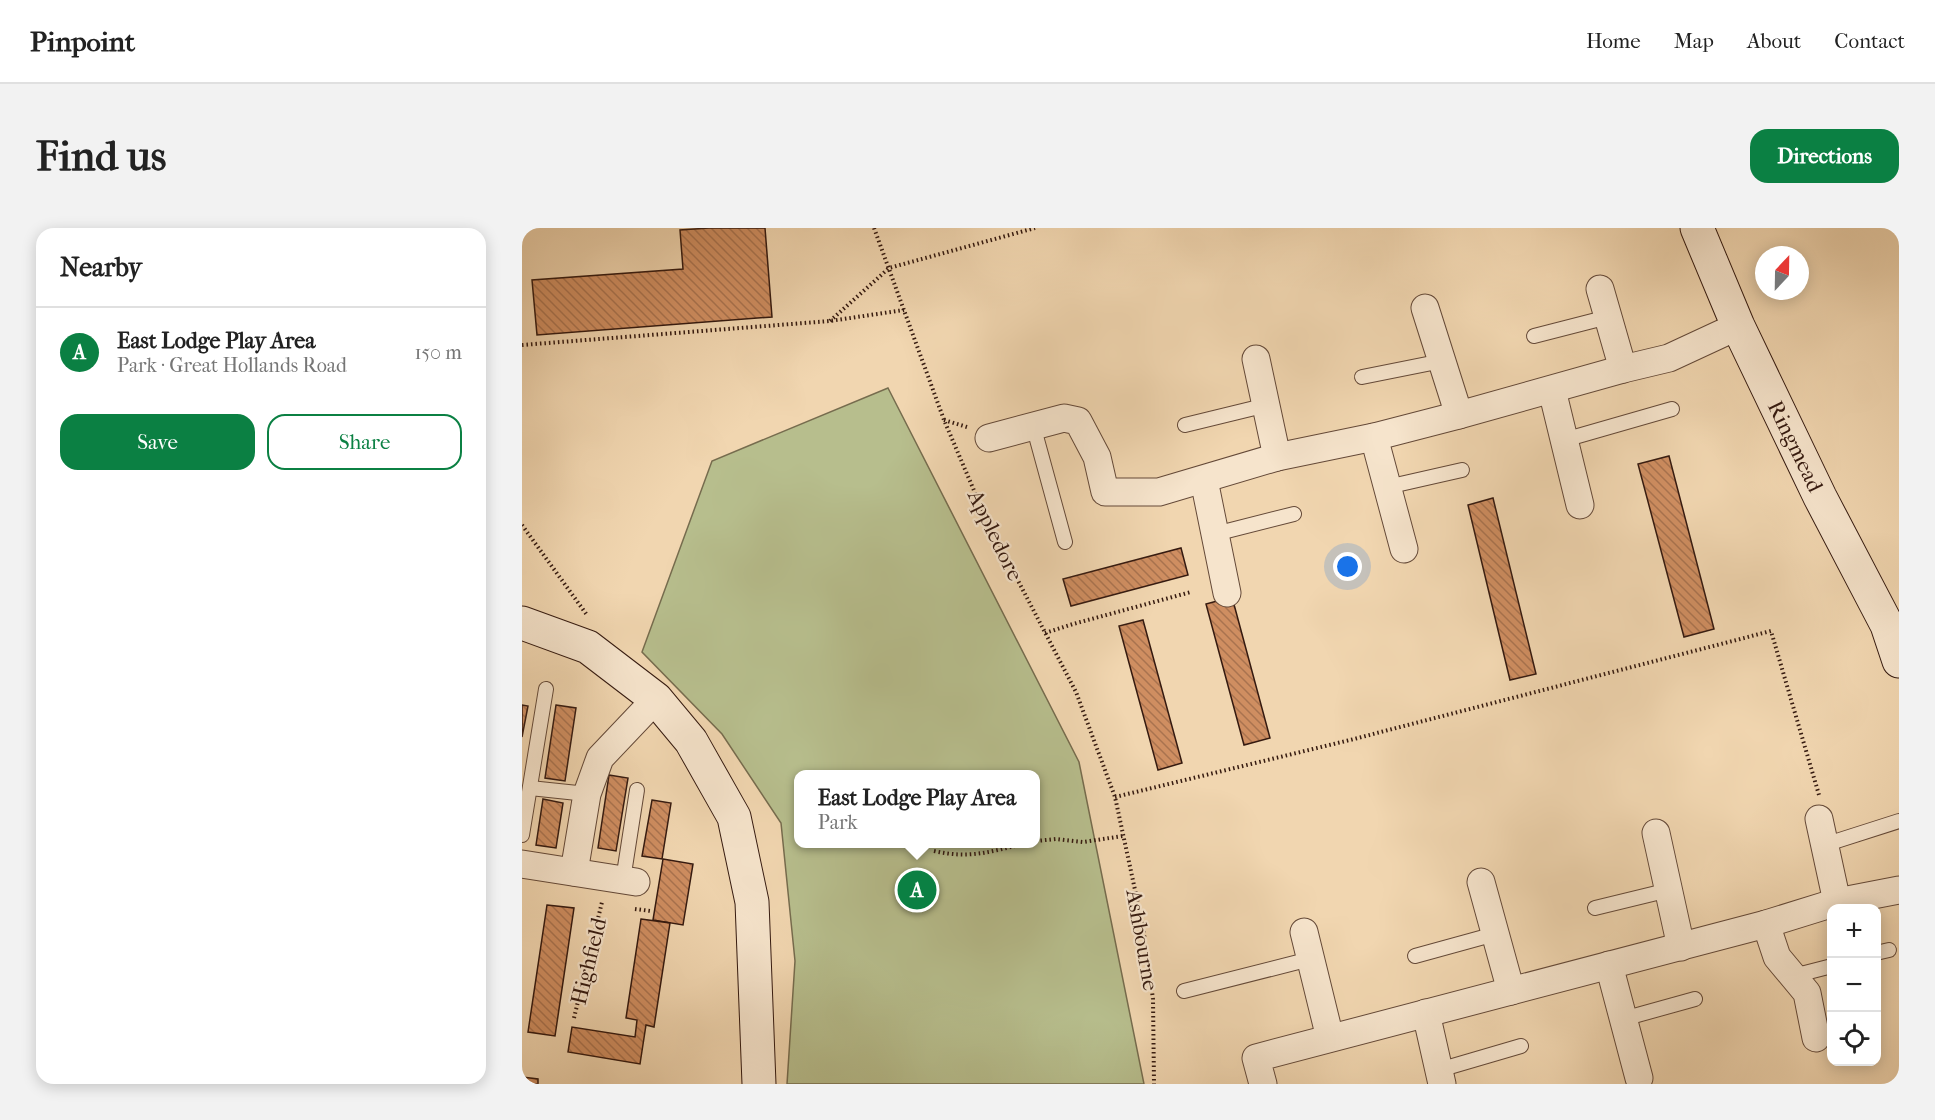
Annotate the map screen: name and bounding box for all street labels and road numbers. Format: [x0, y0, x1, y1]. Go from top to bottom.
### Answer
street label: Ringmead [1762, 397, 1829, 497]
street label: Appledore [962, 485, 1028, 585]
street label: Ashbourne [1120, 887, 1164, 993]
street label: Highfield [566, 914, 613, 1008]

